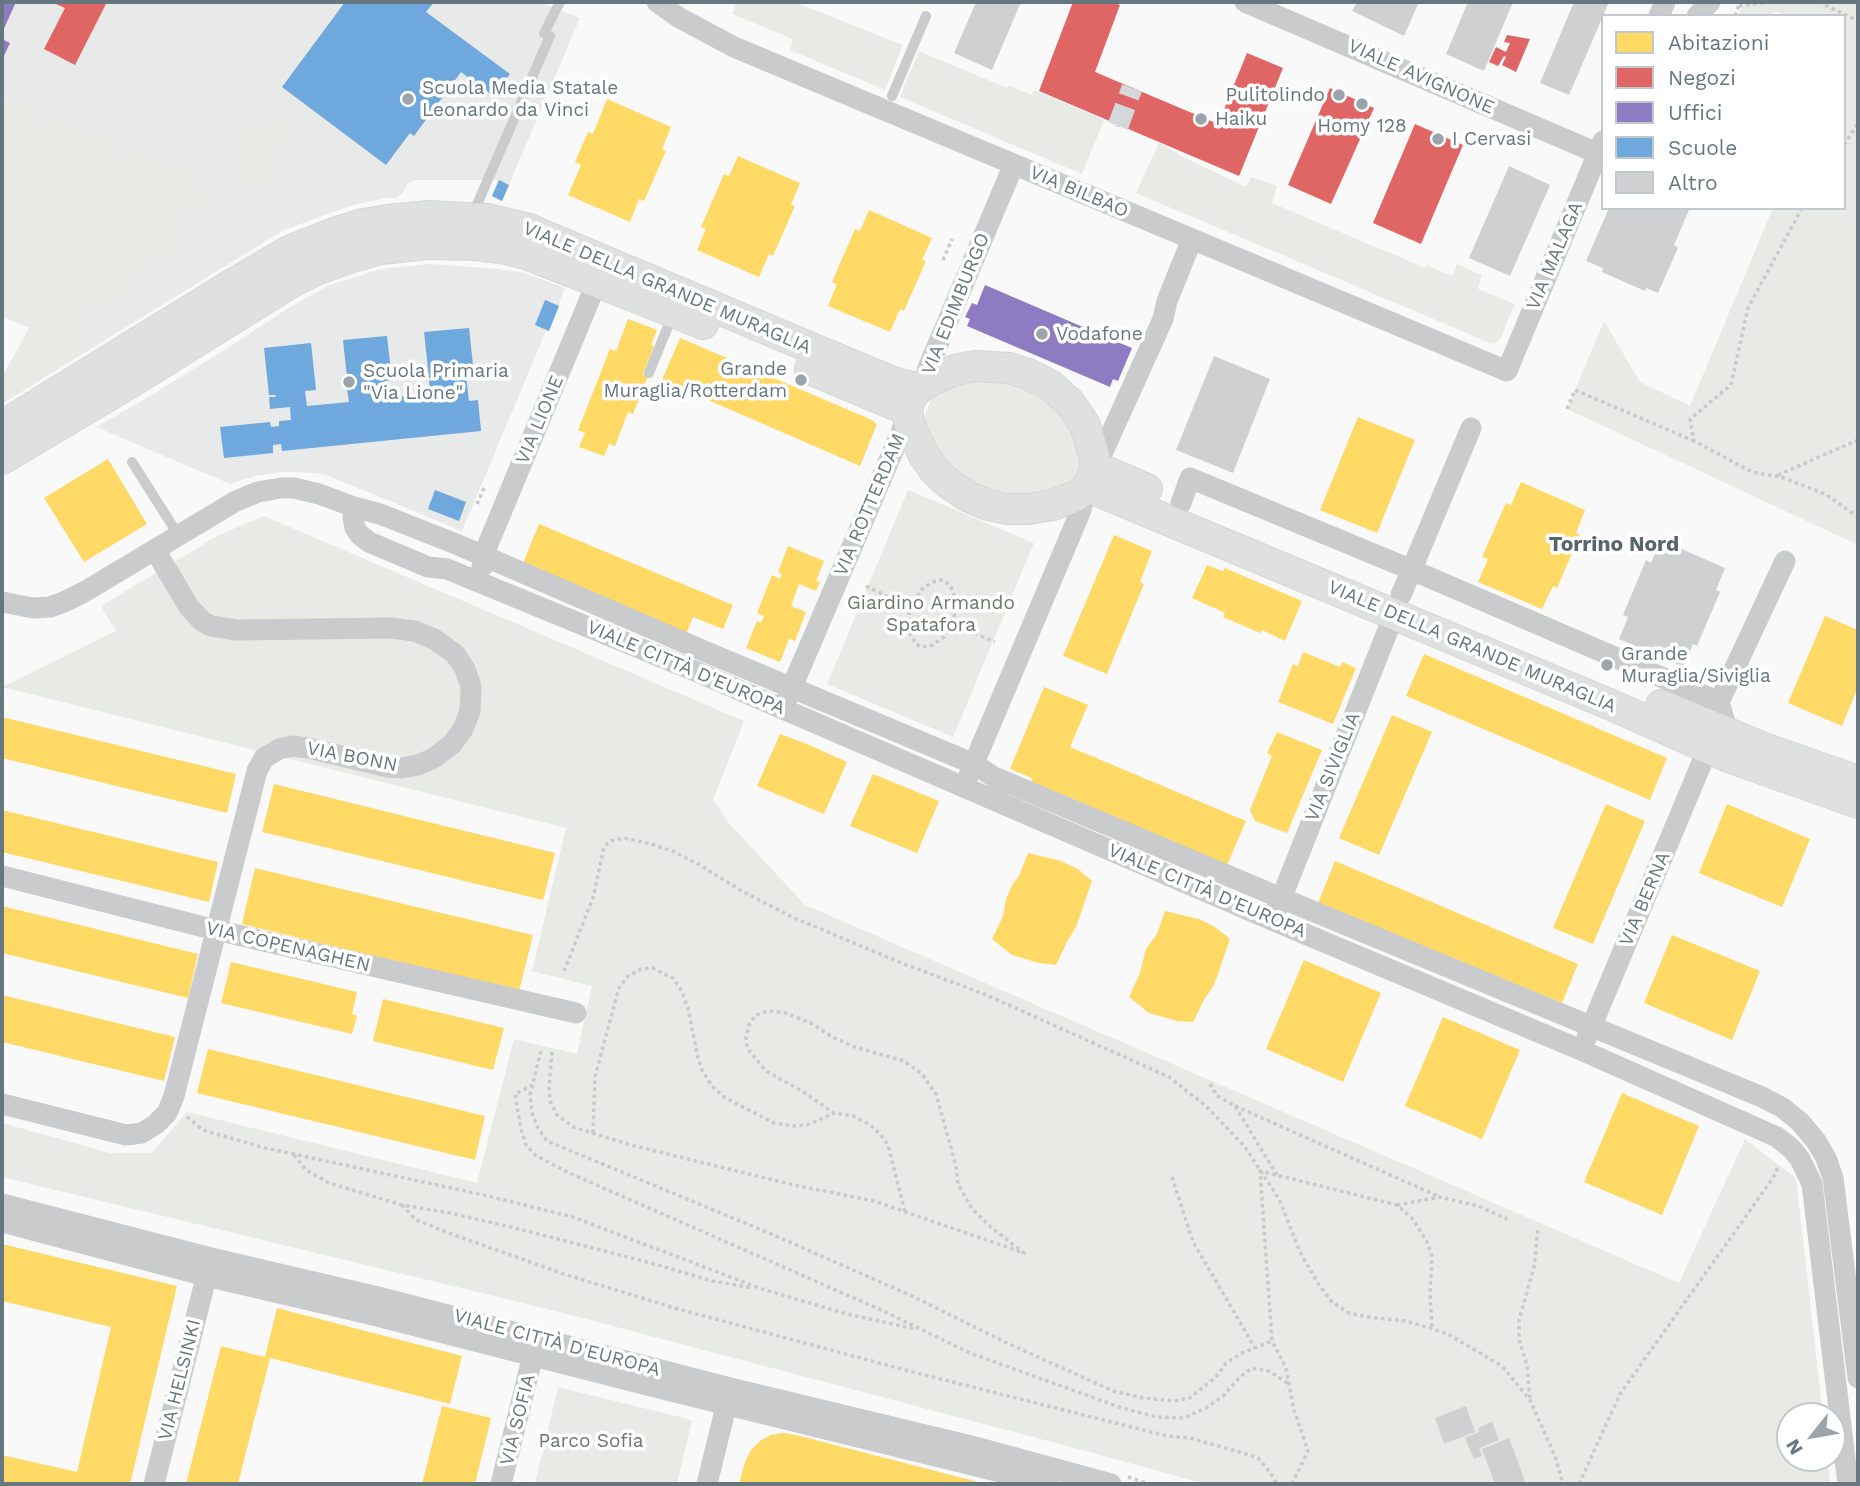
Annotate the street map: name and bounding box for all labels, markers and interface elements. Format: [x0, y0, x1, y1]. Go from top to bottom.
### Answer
legend [1601, 14, 1846, 210]
text: Abitazioni [1668, 30, 1769, 55]
street label: VIALE AVIGNONE [1344, 35, 1498, 119]
text: Negozi [1668, 65, 1736, 90]
place label: Scuola Media Statale Leonardo da Vinci [422, 77, 618, 121]
place label: Pulitolindo [1226, 84, 1325, 106]
marker: Pulitolindo [1331, 87, 1347, 103]
marker: Scuola Media Statale Leonardo da Vinci [400, 91, 416, 107]
marker: Homy 128 [1354, 96, 1370, 112]
text: Uffici [1668, 100, 1722, 125]
place label: Haiku [1215, 108, 1267, 130]
marker: Haiku [1193, 111, 1209, 127]
place label: Homy 128 [1317, 115, 1407, 137]
place label: I Cervasi [1452, 128, 1531, 150]
marker: I Cervasi [1430, 131, 1446, 147]
text: Scuole [1668, 135, 1737, 160]
street label: VIA BILBAO [1026, 161, 1132, 223]
text: Altro [1668, 170, 1718, 195]
street label: VIA MALAGA [1522, 198, 1588, 314]
street label: VIALE DELLA GRANDE MURAGLIA [519, 217, 815, 359]
street label: VIA EDIMBURGO [917, 230, 995, 378]
place label: Vodafone [1056, 323, 1143, 345]
marker: Vodafone [1034, 326, 1050, 342]
place label: Grande Muraglia/Rotterdam [603, 358, 787, 402]
place label: Scuola Primaria "Via Lione" [363, 360, 509, 404]
street label: VIA LIONE [511, 372, 569, 468]
marker: Grande Muraglia/Rotterdam [793, 372, 809, 388]
marker: Scuola Primaria "Via Lione" [341, 374, 357, 390]
street label: VIA ROTTERDAM [830, 430, 910, 580]
district label: Torrino Nord [1549, 532, 1679, 558]
street label: VIALE DELLA GRANDE MURAGLIA [1324, 576, 1620, 718]
park label: Giardino Armando Spatafora [847, 592, 1015, 636]
street label: VIALE CITTÀ D'EUROPA [583, 616, 789, 720]
place label: Grande Muraglia/Siviglia [1621, 643, 1771, 687]
marker: Grande Muraglia/Siviglia [1599, 657, 1615, 673]
street label: VIA SIVIGLIA [1301, 709, 1365, 825]
street label: VIA BONN [305, 737, 399, 777]
street label: VIALE CITTÀ D'EUROPA [1104, 839, 1310, 943]
street label: VIA BERNA [1615, 848, 1675, 950]
street label: VIA COPENAGHEN [204, 917, 372, 977]
street label: VIALE CITTÀ D'EUROPA [451, 1304, 663, 1382]
street label: VIA HELSINKI [154, 1317, 206, 1443]
street label: VIA SOFIA [496, 1372, 540, 1468]
north arrow [1776, 1402, 1846, 1472]
park label: Parco Sofia [539, 1430, 643, 1452]
text: N [1781, 1435, 1808, 1459]

